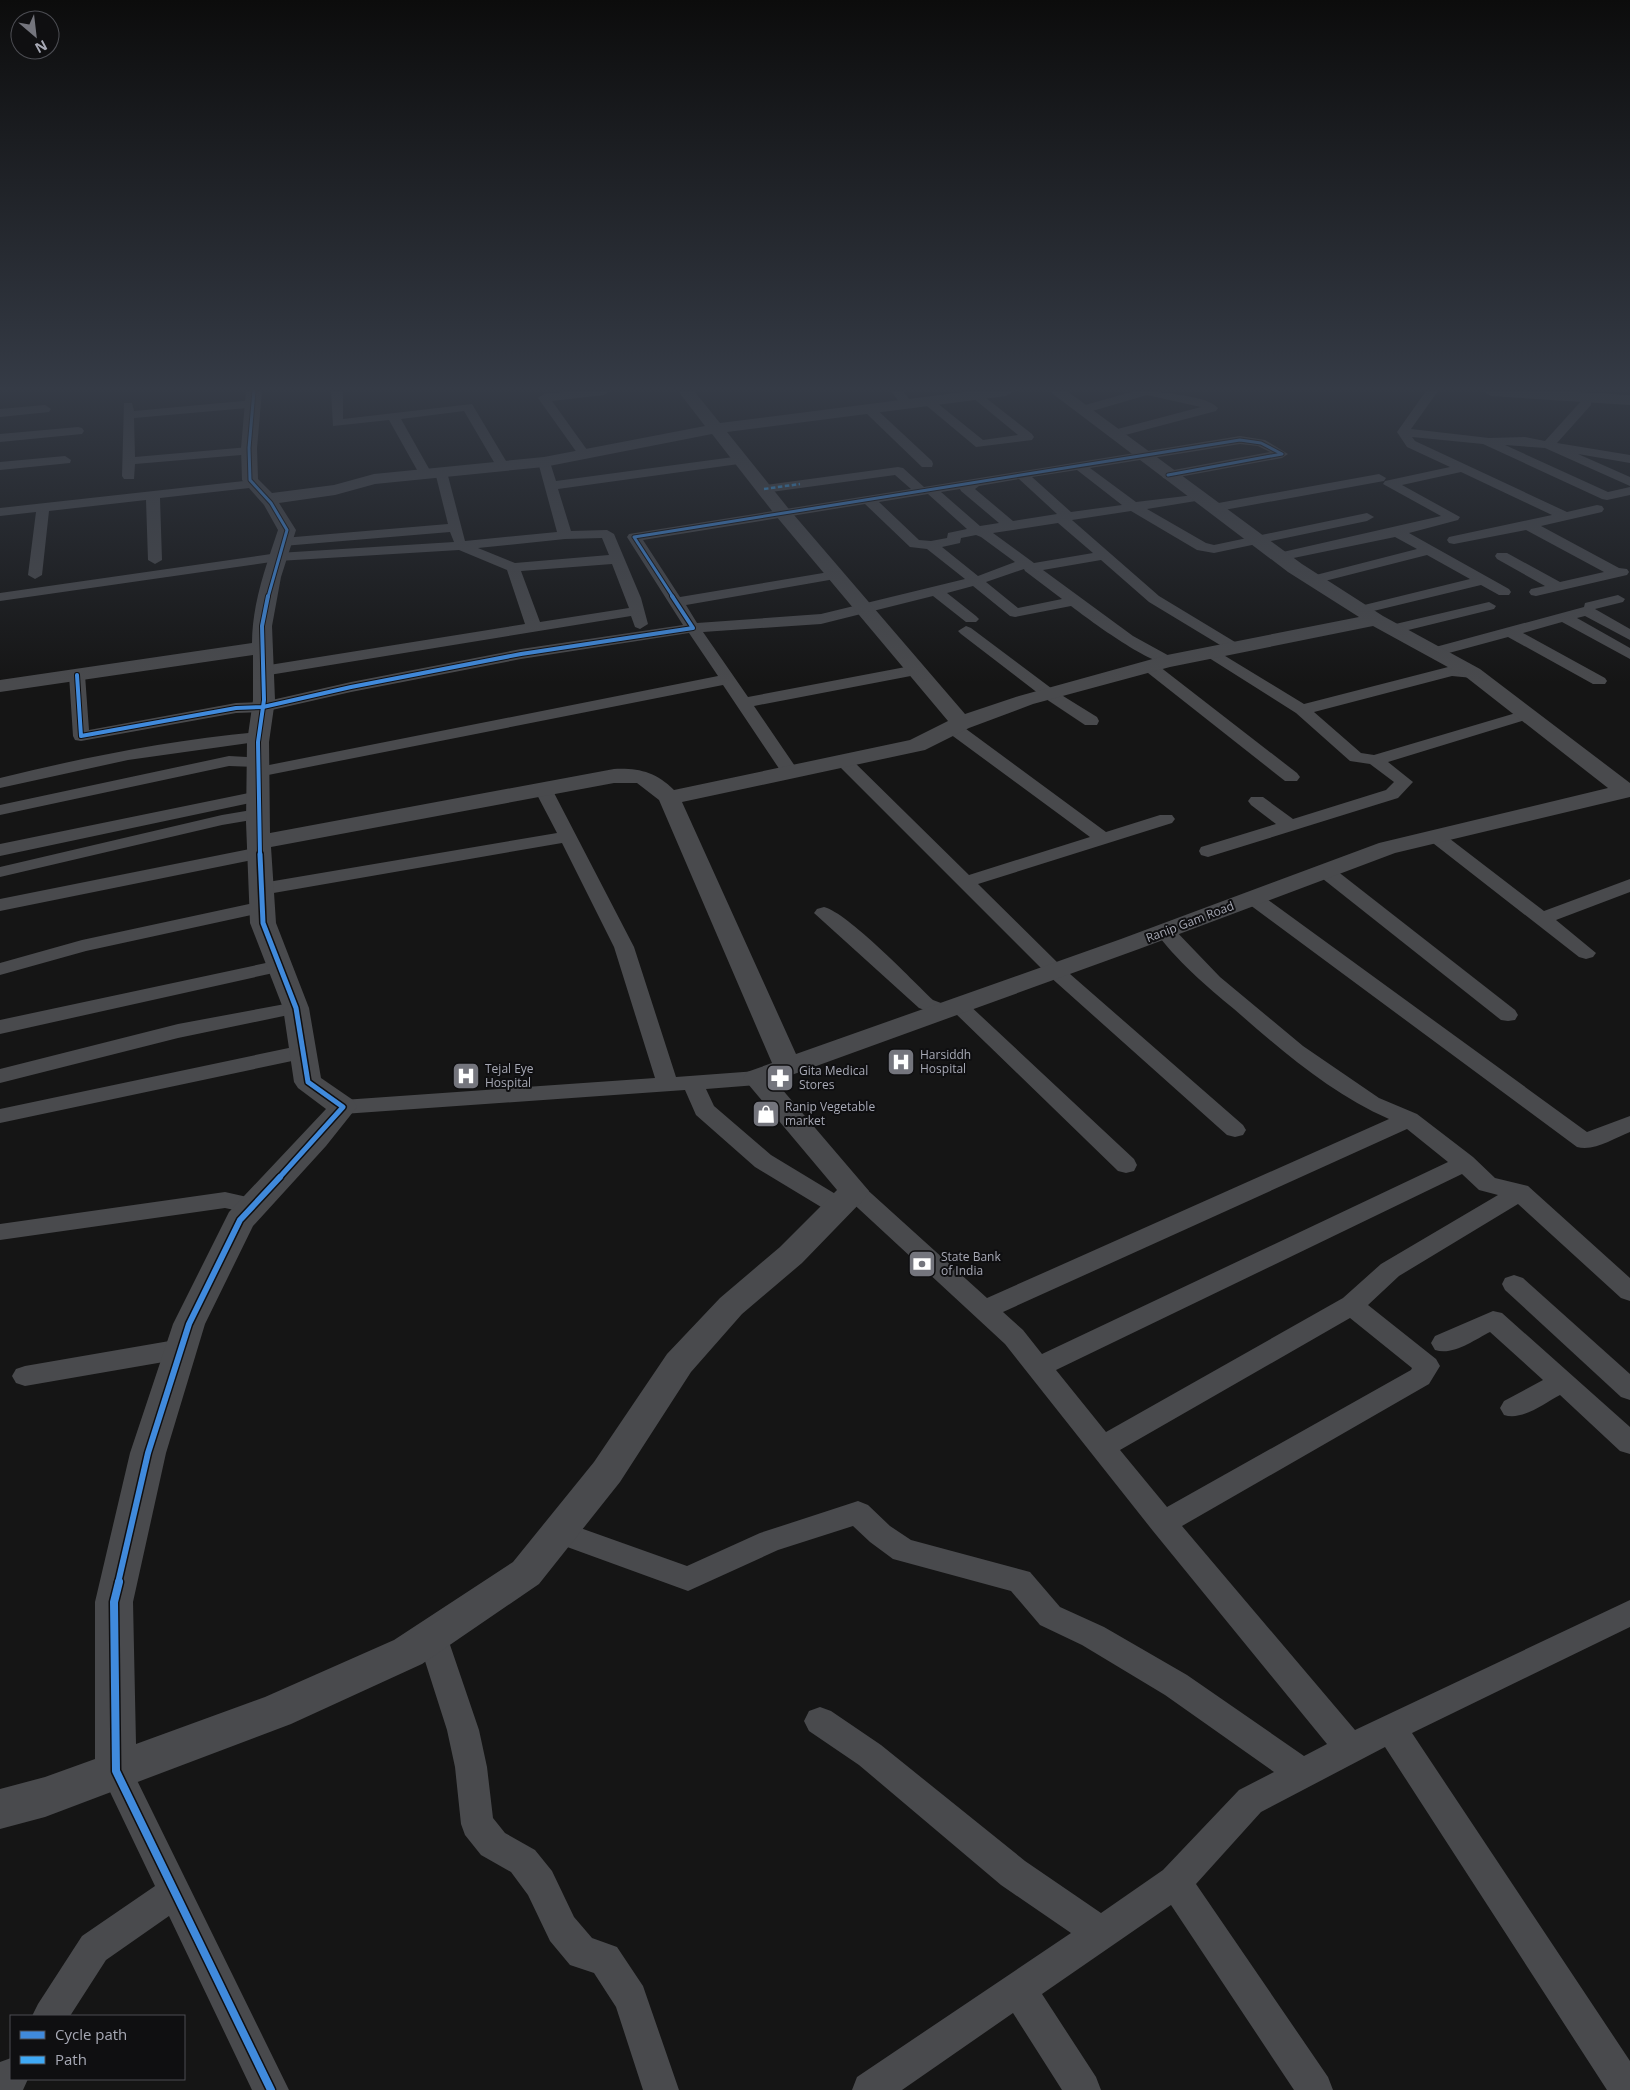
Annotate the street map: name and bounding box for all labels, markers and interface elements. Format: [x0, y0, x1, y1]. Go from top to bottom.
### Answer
north arrow [10, 10, 60, 60]
text: N [32, 36, 51, 58]
street label: Ranip Gam Road [1143, 897, 1236, 946]
place label: Harsiddh Hospital [920, 1046, 971, 1077]
hospital icon: Harsiddh Hospital [886, 1047, 916, 1077]
place label: Tejal Eye Hospital [485, 1060, 534, 1091]
hospital icon: Tejal Eye Hospital [451, 1061, 481, 1091]
place label: Gita Medical Stores [799, 1062, 868, 1093]
pharmacy icon: Gita Medical Stores [765, 1063, 795, 1093]
place label: Ranip Vegetable market [785, 1098, 875, 1129]
shop icon: Ranip Vegetable market [751, 1099, 781, 1129]
place label: State Bank of India [941, 1248, 1001, 1279]
bank icon: State Bank of India [907, 1249, 937, 1279]
legend [10, 2015, 185, 2080]
text: Cycle path [55, 2024, 127, 2044]
text: Path [55, 2049, 87, 2069]

